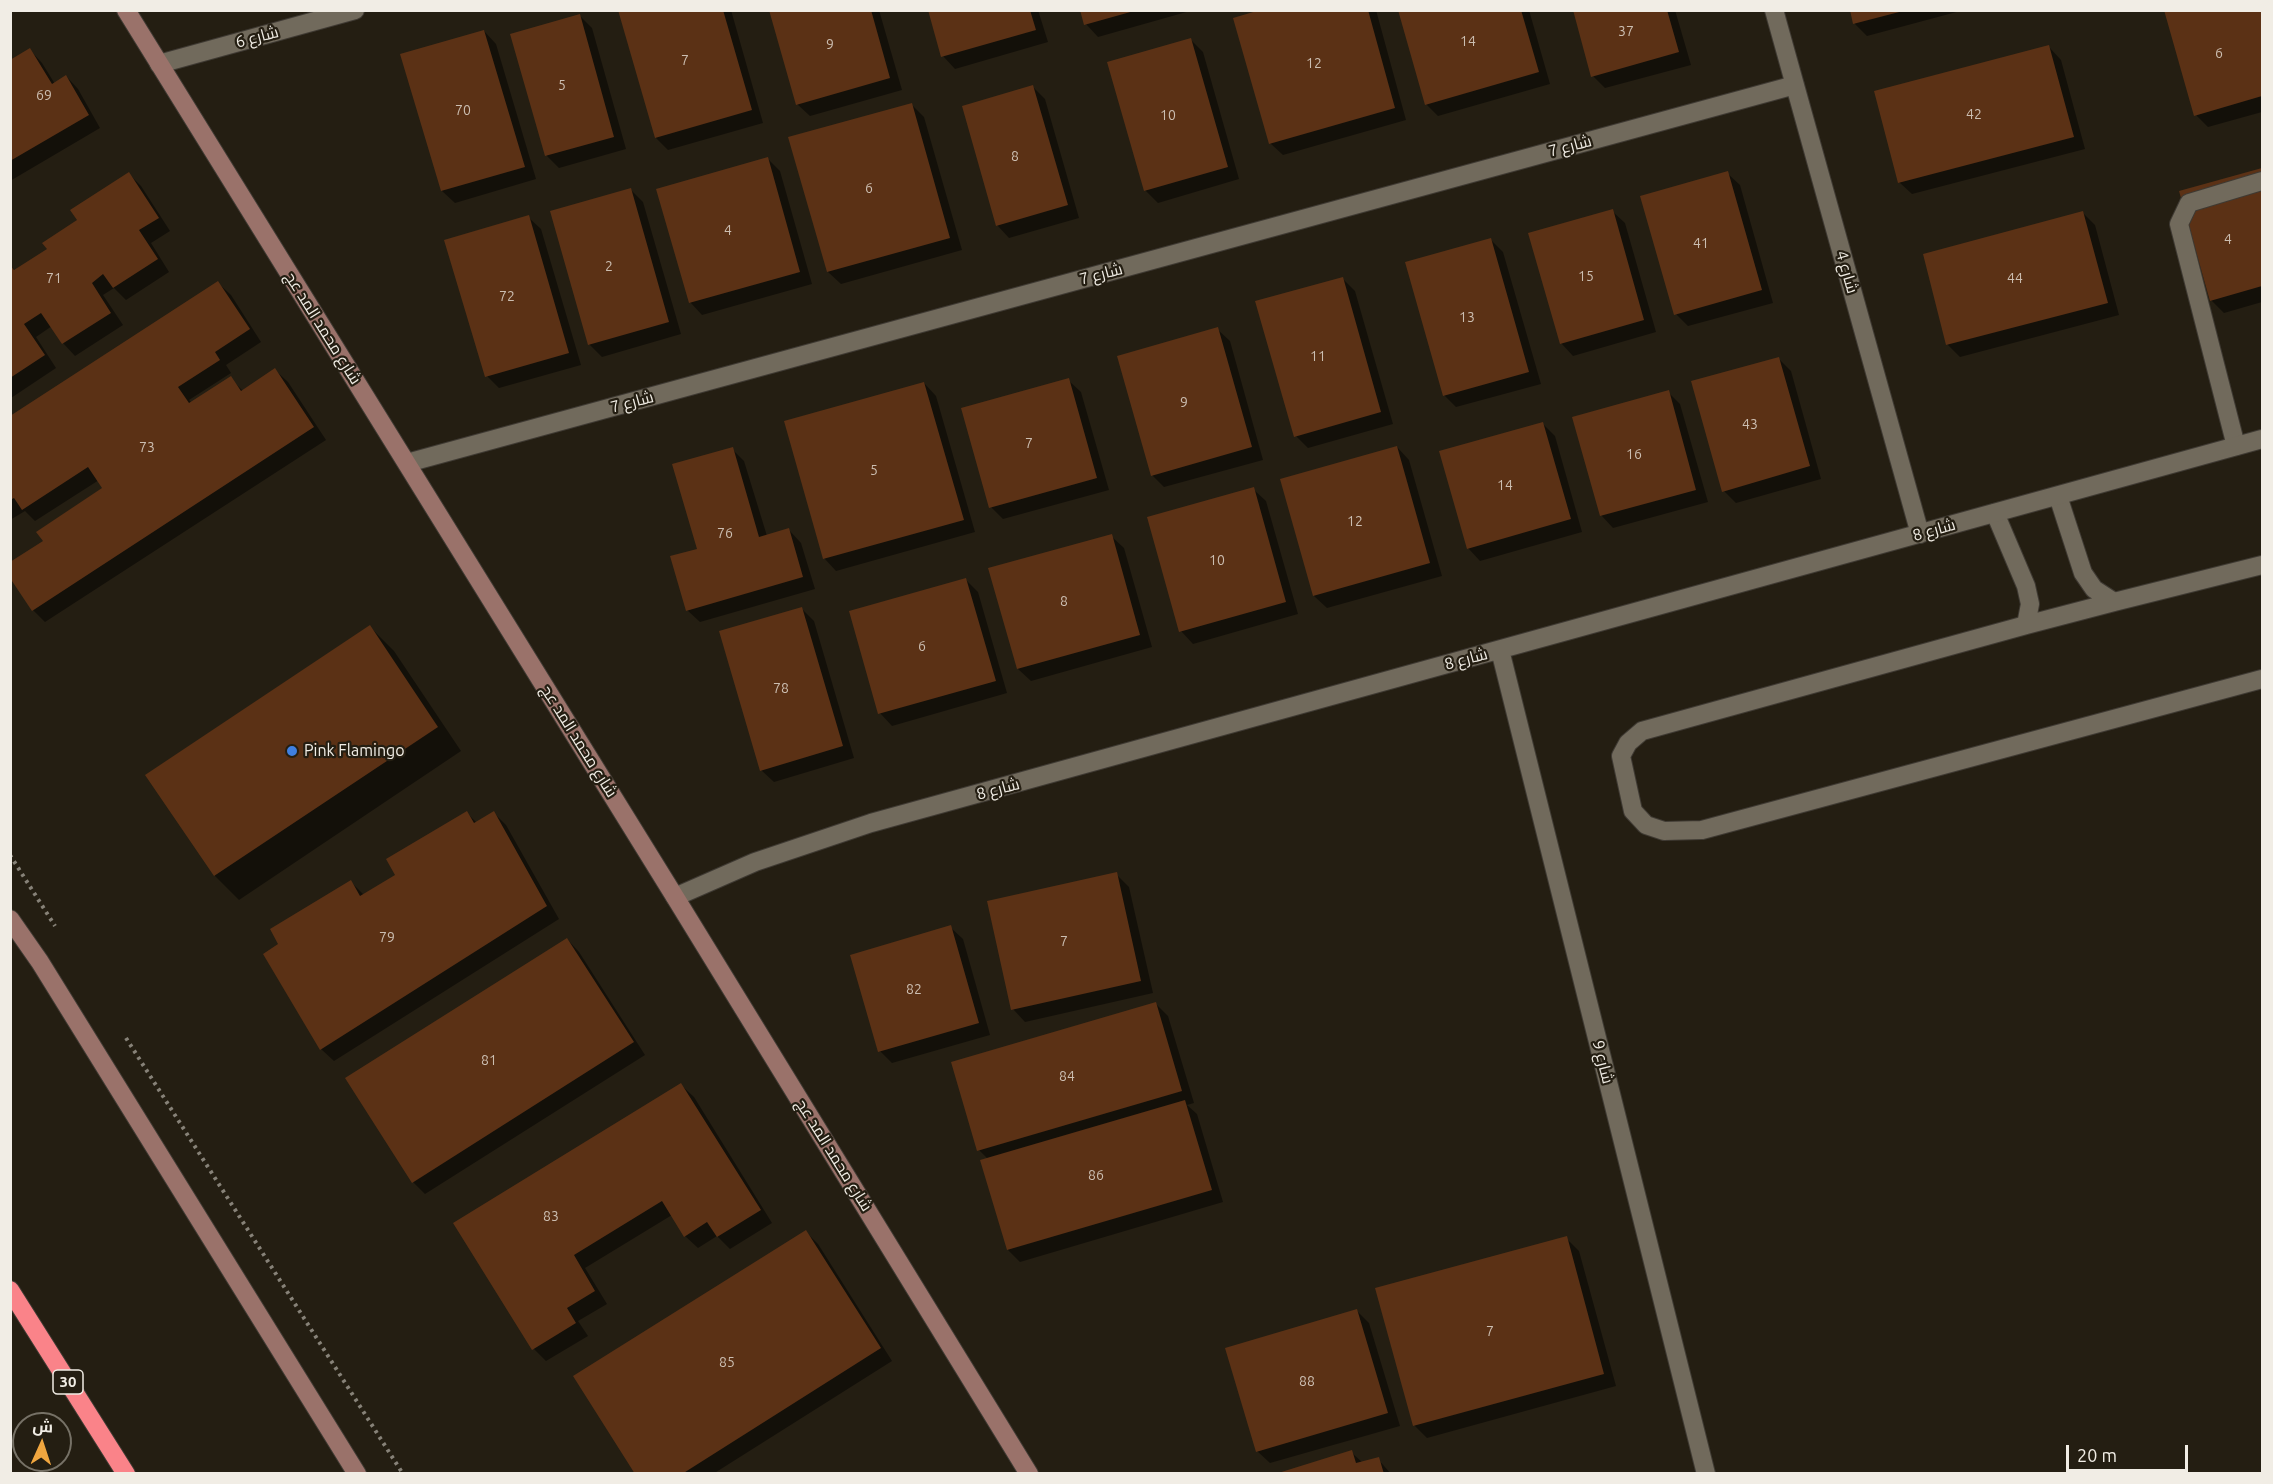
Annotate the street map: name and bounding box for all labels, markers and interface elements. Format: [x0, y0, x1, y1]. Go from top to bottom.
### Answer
street label: شارع 6 [233, 22, 281, 52]
house number: 37 [1618, 23, 1634, 39]
house number: 14 [1460, 33, 1476, 49]
house number: 9 [826, 36, 834, 52]
house number: 6 [2215, 45, 2223, 61]
house number: 7 [681, 52, 689, 68]
house number: 12 [1306, 55, 1322, 71]
house number: 5 [558, 77, 566, 93]
house number: 69 [36, 87, 52, 103]
house number: 70 [455, 102, 471, 118]
house number: 42 [1966, 106, 1982, 122]
house number: 10 [1160, 107, 1176, 123]
street label: شارع 7 [1546, 131, 1594, 161]
house number: 8 [1011, 148, 1019, 164]
house number: 6 [865, 180, 873, 196]
house number: 4 [724, 222, 732, 238]
house number: 4 [2224, 231, 2232, 247]
house number: 41 [1693, 235, 1709, 251]
street label: شارع 4 [1832, 248, 1862, 296]
house number: 2 [605, 258, 613, 274]
street label: شارع 7 [1077, 259, 1125, 289]
street label: شارع محمد المد عج [281, 268, 365, 388]
house number: 15 [1578, 268, 1594, 284]
house number: 71 [46, 270, 62, 286]
house number: 44 [2007, 270, 2023, 286]
house number: 72 [499, 288, 515, 304]
house number: 13 [1459, 309, 1475, 325]
house number: 11 [1310, 348, 1326, 364]
street label: شارع 7 [608, 387, 656, 417]
house number: 9 [1180, 394, 1188, 410]
house number: 43 [1742, 416, 1758, 432]
house number: 7 [1025, 435, 1033, 451]
house number: 73 [139, 439, 155, 455]
house number: 16 [1626, 446, 1642, 462]
house number: 5 [870, 462, 878, 478]
house number: 14 [1497, 477, 1513, 493]
house number: 12 [1347, 513, 1363, 529]
street label: شارع 8 [1910, 515, 1958, 545]
house number: 76 [717, 525, 733, 541]
house number: 10 [1209, 552, 1225, 568]
house number: 8 [1060, 593, 1068, 609]
house number: 6 [918, 638, 926, 654]
street label: شارع 8 [1442, 644, 1490, 674]
house number: 78 [773, 680, 789, 696]
street label: شارع محمد المد عج [537, 681, 621, 801]
place label: Pink Flamingo [304, 741, 405, 761]
marker: Pink Flamingo [285, 744, 299, 758]
street label: شارع 8 [974, 774, 1022, 804]
house number: 79 [379, 929, 395, 945]
house number: 7 [1060, 933, 1068, 949]
house number: 82 [906, 981, 922, 997]
street label: شارع 9 [1588, 1038, 1618, 1086]
house number: 81 [481, 1052, 497, 1068]
house number: 84 [1059, 1068, 1075, 1084]
street label: شارع محمد المد عج [792, 1095, 876, 1215]
house number: 86 [1088, 1167, 1104, 1183]
house number: 83 [543, 1208, 559, 1224]
house number: 7 [1486, 1323, 1494, 1339]
house number: 85 [719, 1354, 735, 1370]
road number: 30 [53, 1370, 83, 1394]
house number: 88 [1299, 1373, 1315, 1389]
north arrow [12, 1412, 72, 1472]
text: ش [32, 1416, 54, 1436]
scale bar [2069, 1433, 2190, 1471]
text: 20 m [2077, 1445, 2117, 1465]

